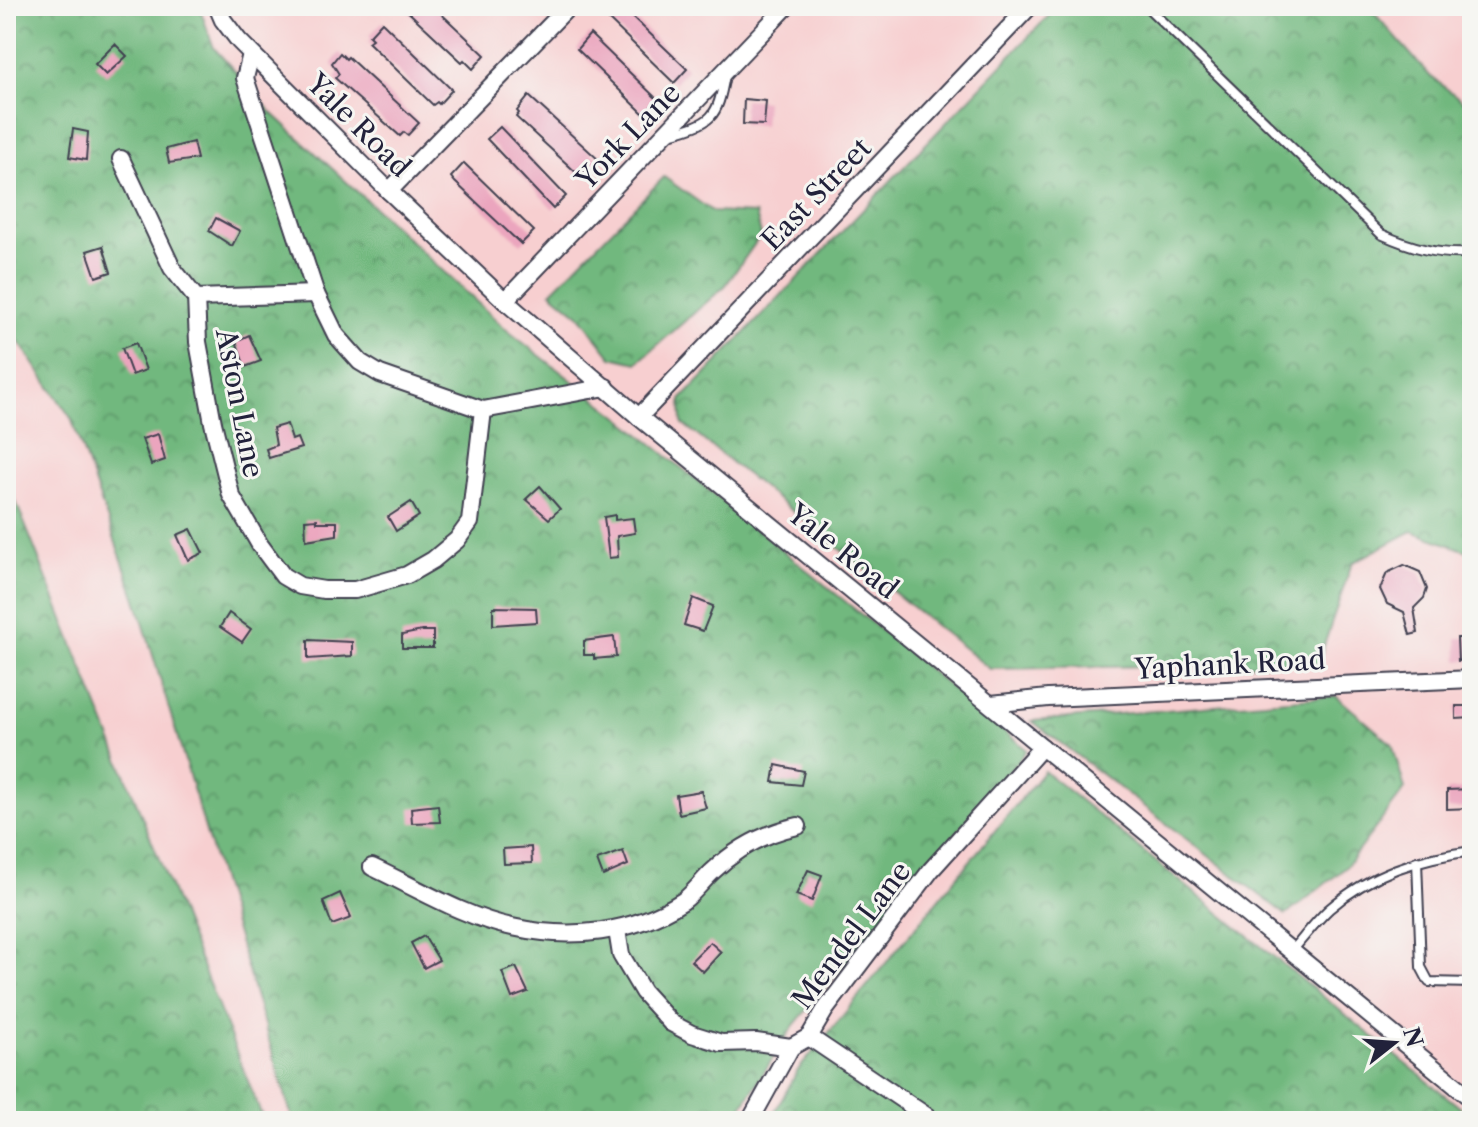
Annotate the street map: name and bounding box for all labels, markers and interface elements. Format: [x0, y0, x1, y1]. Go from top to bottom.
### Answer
street label: Yale Road [299, 65, 418, 184]
street label: York Lane [568, 76, 687, 197]
street label: East Street [754, 131, 878, 257]
street label: Aston Lane [209, 325, 271, 480]
street label: Yale Road [780, 495, 905, 606]
street label: Yaphank Road [1133, 642, 1326, 686]
street label: Mendel Lane [785, 855, 917, 1015]
north arrow [1354, 1003, 1434, 1083]
text: N [1397, 1024, 1428, 1050]

